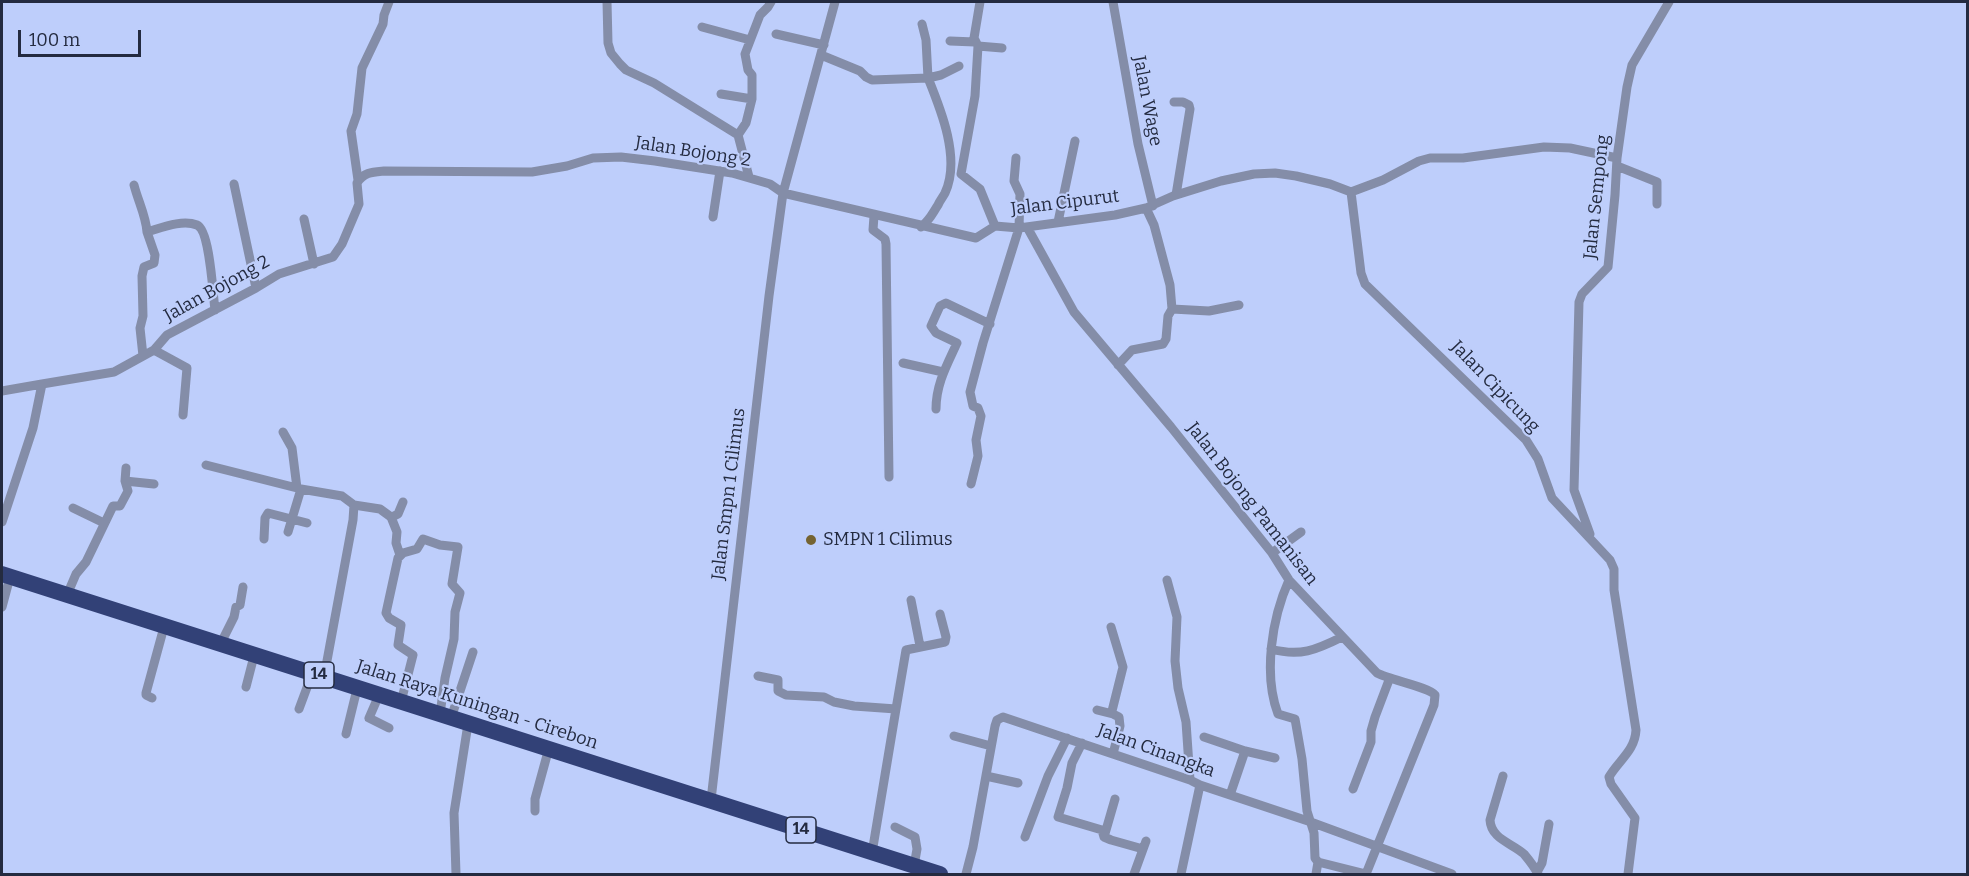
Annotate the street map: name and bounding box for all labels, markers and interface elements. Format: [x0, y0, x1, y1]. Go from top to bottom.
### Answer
scale bar [21, 18, 144, 56]
text: 100 m [29, 29, 80, 51]
street label: Jalan Wage [1128, 54, 1166, 148]
street label: Jalan Bojong 2 [634, 132, 752, 172]
street label: Jalan Sempong [1580, 134, 1614, 260]
street label: Jalan Cipurut [1010, 186, 1120, 220]
street label: Jalan Bojong 2 [161, 251, 273, 327]
street label: Jalan Cipicung [1446, 337, 1544, 437]
street label: Jalan Smpn 1 Cilimus [708, 407, 750, 581]
street label: Jalan Bojong Pamanisan [1182, 418, 1322, 590]
place label: SMPN 1 Cilimus [823, 529, 953, 551]
marker: SMPN 1 Cilimus [804, 533, 818, 547]
street label: Jalan Raya Kuningan - Cirebon [353, 656, 601, 754]
road number: 14 [304, 662, 334, 688]
street label: Jalan Cinangka [1094, 720, 1218, 782]
road number: 14 [786, 817, 816, 843]

